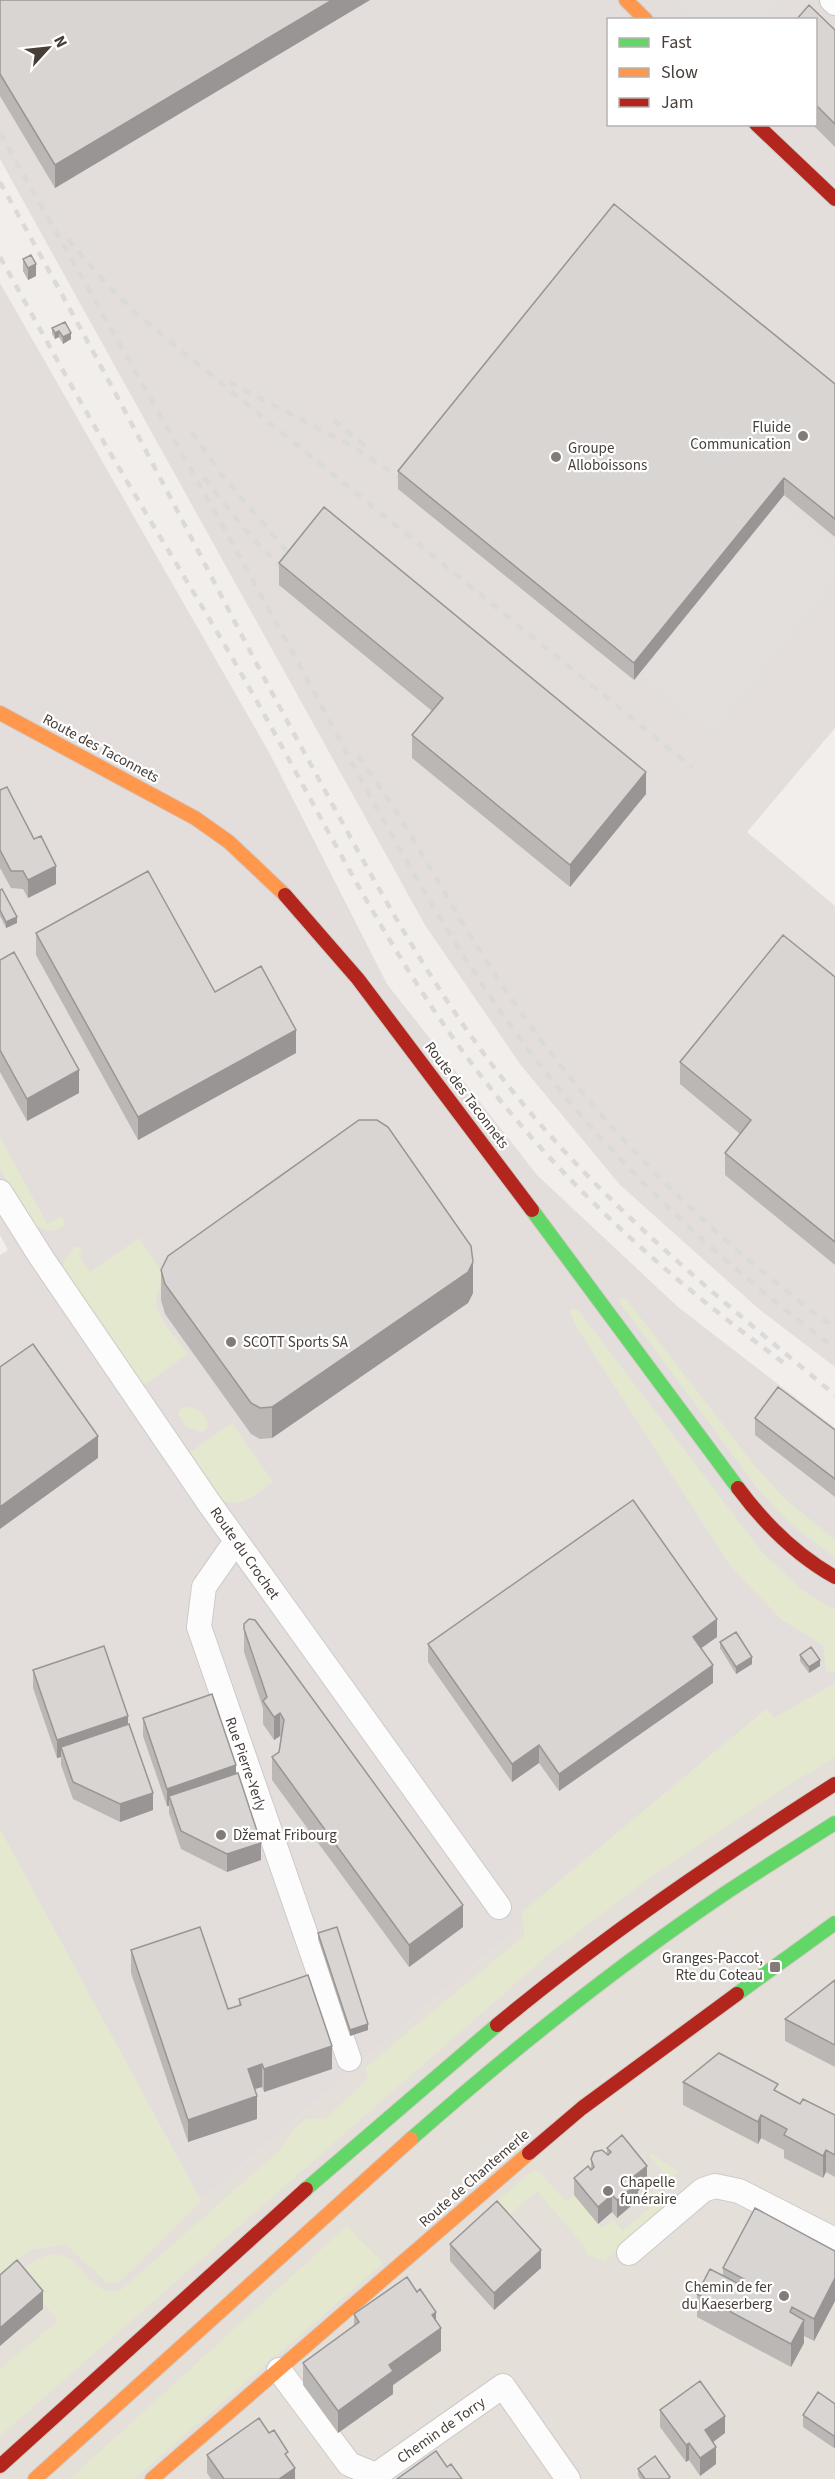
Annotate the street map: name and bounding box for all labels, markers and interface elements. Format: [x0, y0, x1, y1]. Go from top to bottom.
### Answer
north arrow [18, 18, 78, 78]
legend [607, 18, 817, 126]
text: Fast [661, 30, 692, 55]
text: N [48, 32, 73, 51]
text: Slow [661, 60, 698, 85]
text: Jam [661, 90, 694, 115]
place label: Fluide Communication [690, 417, 791, 455]
marker: Fluide Communication [796, 429, 810, 443]
place label: Groupe Alloboissons [568, 438, 647, 476]
marker: Groupe Alloboissons [549, 450, 563, 464]
street label: Route des Taconnets [39, 709, 163, 788]
street label: Route des Taconnets [419, 1037, 514, 1153]
place label: SCOTT Sports SA [243, 1332, 349, 1353]
marker: SCOTT Sports SA [224, 1335, 238, 1349]
street label: Route du Crochet [205, 1503, 284, 1604]
street label: Rue Pierre-Yerly [220, 1714, 271, 1814]
place label: Džemat Fribourg [233, 1825, 337, 1846]
marker: Džemat Fribourg [214, 1828, 228, 1842]
place label: Granges-Paccot, Rte du Coteau [662, 1948, 763, 1986]
marker: Granges-Paccot, Rte du Coteau [768, 1960, 782, 1974]
street label: Route de Chantemerle [415, 2125, 534, 2232]
place label: Chapelle funéraire [620, 2172, 677, 2210]
marker: Chapelle funéraire [601, 2184, 615, 2198]
place label: Chemin de fer du Kaeserberg [682, 2277, 773, 2315]
marker: Chemin de fer du Kaeserberg [777, 2289, 791, 2303]
street label: Chemin de Torry [393, 2392, 490, 2469]

